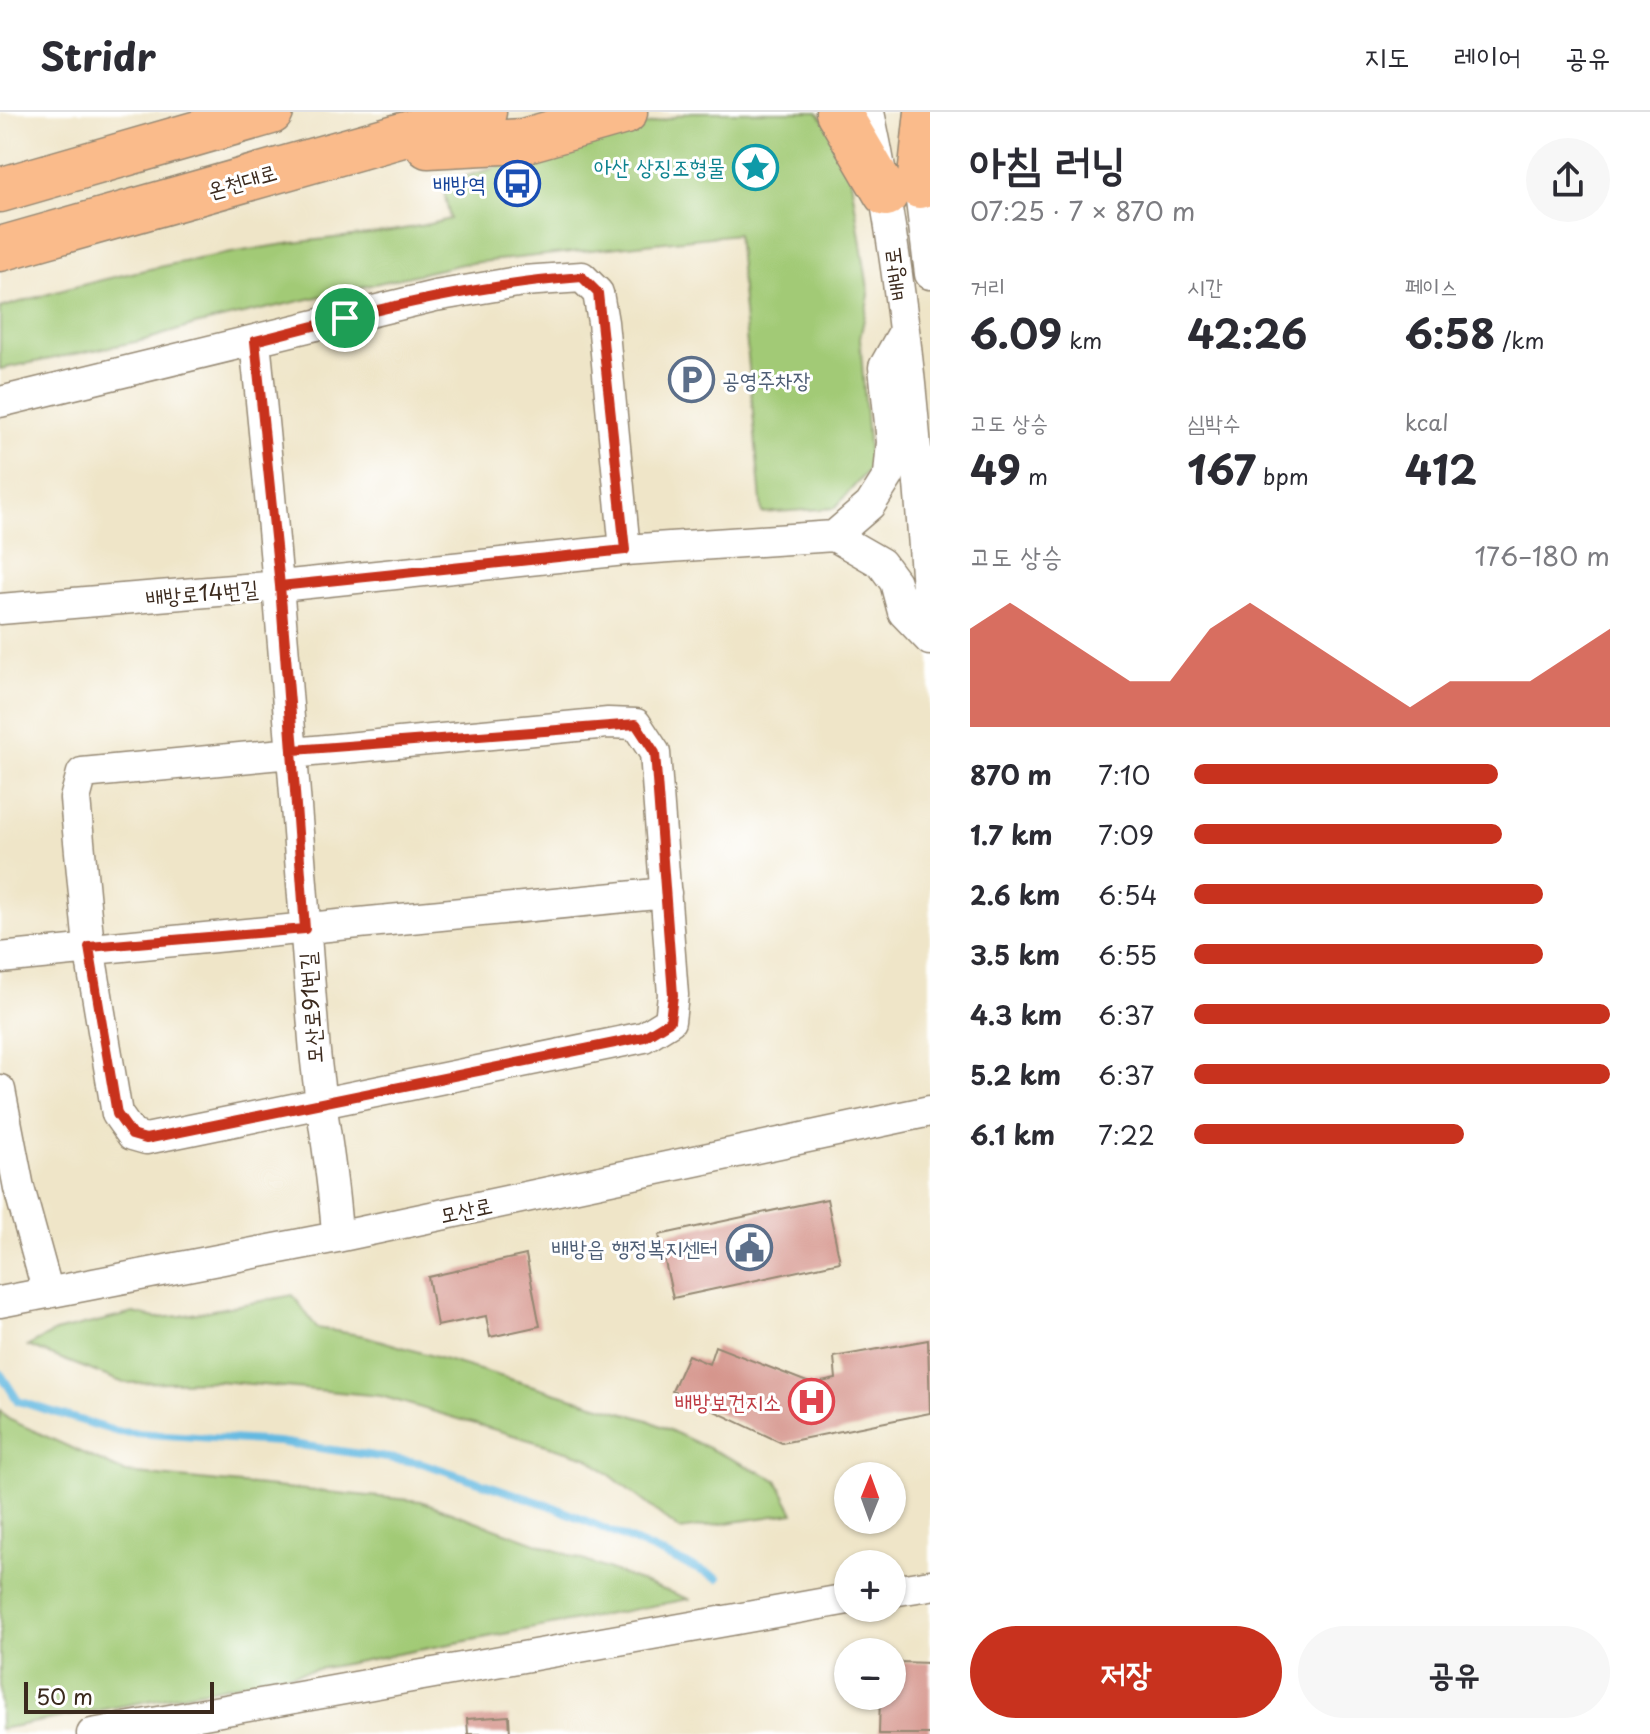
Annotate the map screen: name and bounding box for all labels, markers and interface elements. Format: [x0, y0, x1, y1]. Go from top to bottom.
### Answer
text: Stridr [40, 27, 156, 84]
text: 지도 [1364, 34, 1409, 77]
text: 레이어 [1453, 34, 1521, 77]
text: 공유 [1565, 34, 1610, 77]
text: 아침 러닝 [970, 128, 1126, 194]
button: share [1526, 138, 1610, 222]
place icon: 아산 상징조형물 [732, 143, 780, 191]
place label: 아산 상징조형물 [594, 149, 725, 182]
street label: 온천대로 [203, 154, 280, 205]
bus stop icon: 배방역 [493, 160, 541, 208]
place label: 배방역 [433, 166, 486, 199]
text: 07:25 · 7 × 870 m [970, 191, 1195, 230]
street label: 배방로 [874, 246, 913, 303]
text: 거리 [970, 269, 1005, 302]
text: 시간 [1187, 269, 1223, 302]
text: 페이스 [1405, 269, 1458, 302]
pin [311, 284, 379, 352]
icon: arrive [323, 296, 367, 340]
text: 6.09 [970, 302, 1062, 363]
text: 42:26 [1187, 302, 1307, 363]
text: 6:58 [1405, 302, 1495, 363]
text: km [1062, 323, 1102, 356]
text: /km [1495, 323, 1544, 356]
parking icon: 공영주차장 [667, 356, 715, 404]
place label: 공영주차장 [722, 362, 811, 395]
text: 고도 상승 [970, 405, 1048, 438]
text: 심박수 [1187, 405, 1240, 438]
text: kcal [1405, 405, 1449, 438]
text: 49 [970, 438, 1021, 499]
text: 167 [1187, 438, 1256, 499]
text: 412 [1405, 438, 1477, 499]
text: m [1021, 459, 1048, 492]
text: bpm [1256, 459, 1309, 492]
text: 고도 상승 [970, 536, 1062, 575]
text: 176–180 m [1474, 536, 1610, 575]
street label: 배방로14번길 [144, 570, 260, 613]
text: 870 m [970, 755, 1052, 794]
text: 7:10 [1098, 755, 1151, 794]
text: 1.7 km [970, 815, 1053, 854]
text: 7:09 [1098, 815, 1154, 854]
text: 2.6 km [970, 875, 1060, 914]
text: 6:54 [1098, 875, 1158, 914]
text: 3.5 km [970, 935, 1060, 974]
text: 6:55 [1098, 935, 1157, 974]
street label: 모산로91번길 [289, 951, 330, 1065]
text: 4.3 km [970, 995, 1062, 1034]
text: 6:37 [1098, 995, 1154, 1034]
text: 5.2 km [970, 1055, 1061, 1094]
text: 6:37 [1098, 1055, 1154, 1094]
text: 6.1 km [970, 1115, 1055, 1154]
text: 7:22 [1098, 1115, 1155, 1154]
street label: 모산로 [436, 1187, 495, 1230]
public building icon: 배방읍 행정복지센터 [725, 1224, 773, 1272]
place label: 배방읍 행정복지센터 [552, 1230, 718, 1263]
hospital icon: 배방보건지소 [788, 1378, 836, 1426]
place label: 배방보건지소 [675, 1384, 781, 1417]
north arrow [834, 1462, 906, 1534]
map controls [834, 1462, 906, 1710]
button: + [834, 1550, 906, 1622]
button: 저장 [970, 1626, 1282, 1718]
button: 공유 [1298, 1626, 1610, 1718]
button: − [834, 1638, 906, 1710]
scale bar [24, 1678, 214, 1714]
text: 50 m [36, 1679, 93, 1712]

